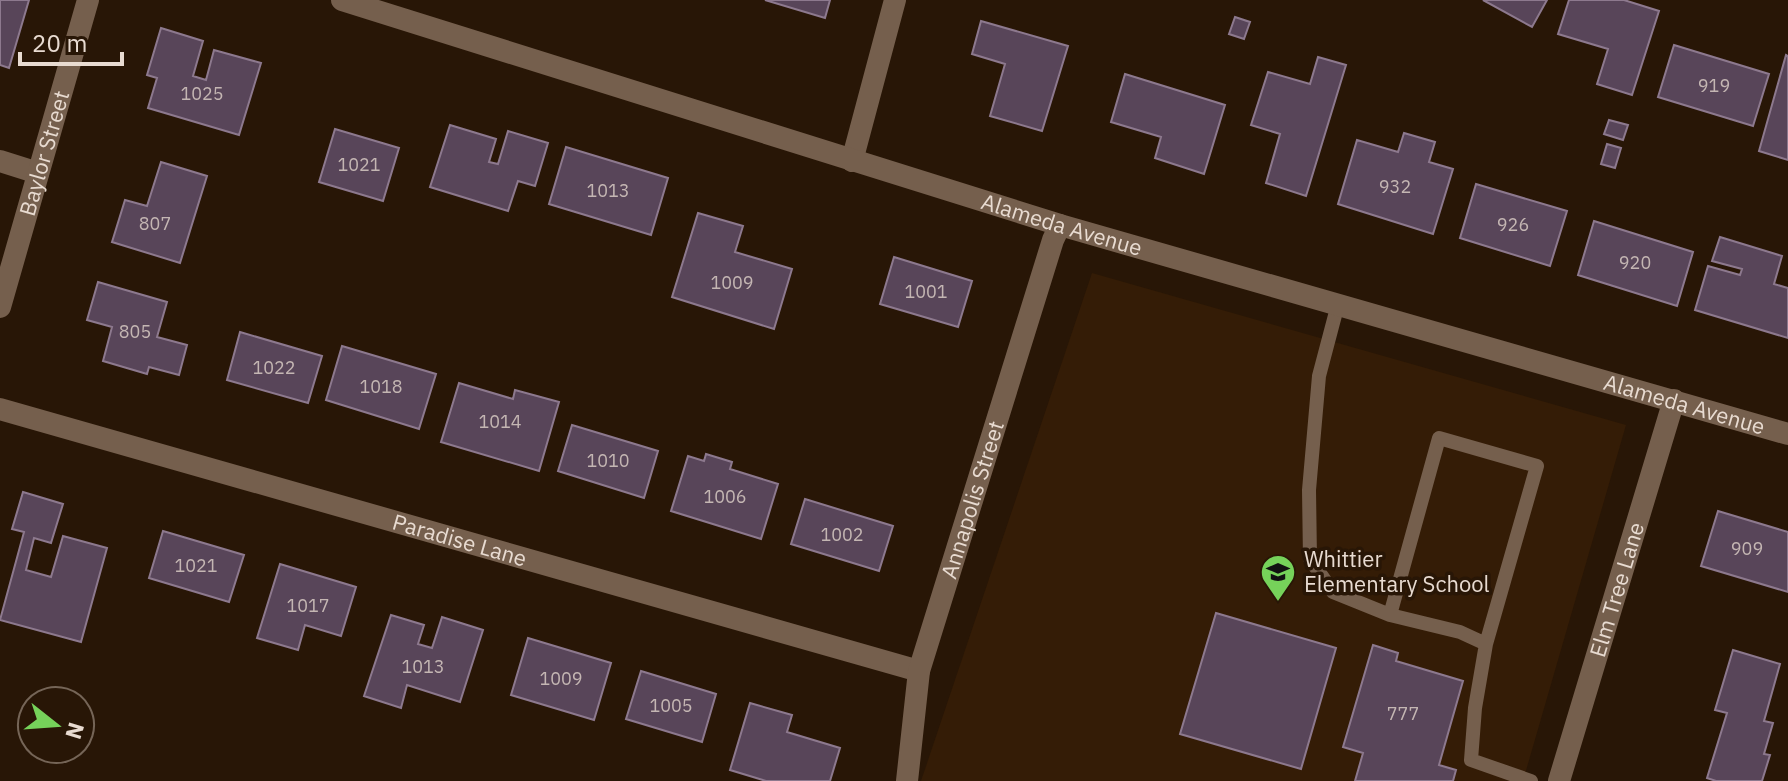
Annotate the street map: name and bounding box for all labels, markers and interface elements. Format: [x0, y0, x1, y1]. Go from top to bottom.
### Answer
scale bar [20, 16, 122, 66]
text: 20 m [32, 27, 87, 59]
house number: 919 [1698, 74, 1730, 97]
house number: 1025 [180, 82, 224, 105]
street label: Baylor Street [12, 87, 75, 219]
house number: 1021 [337, 153, 381, 176]
house number: 932 [1379, 175, 1411, 198]
house number: 1013 [586, 179, 630, 202]
street label: Alameda Avenue [978, 186, 1146, 262]
house number: 807 [139, 212, 171, 235]
house number: 926 [1497, 213, 1529, 236]
house number: 920 [1619, 251, 1651, 274]
house number: 1009 [710, 271, 754, 294]
house number: 1001 [904, 280, 948, 303]
house number: 805 [119, 320, 151, 343]
house number: 1022 [252, 356, 296, 379]
street label: Alameda Avenue [1601, 367, 1768, 441]
house number: 1018 [359, 375, 403, 398]
house number: 1014 [478, 410, 522, 433]
street label: Annapolis Street [934, 417, 1010, 582]
house number: 1010 [586, 449, 630, 472]
house number: 1006 [703, 485, 747, 508]
street label: Paradise Lane [389, 507, 530, 572]
street label: Elm Tree Lane [1582, 518, 1650, 660]
house number: 1002 [820, 523, 864, 546]
house number: 909 [1731, 537, 1763, 560]
place label: Whittier Elementary School [1304, 544, 1490, 598]
school or university icon: Whittier Elementary School [1259, 553, 1297, 603]
house number: 1021 [174, 554, 218, 577]
house number: 1017 [286, 594, 330, 617]
house number: 1013 [401, 655, 445, 678]
house number: 1009 [539, 667, 583, 690]
north arrow [16, 685, 96, 765]
house number: 1005 [649, 694, 693, 717]
house number: 777 [1387, 702, 1419, 725]
text: N [59, 719, 92, 743]

